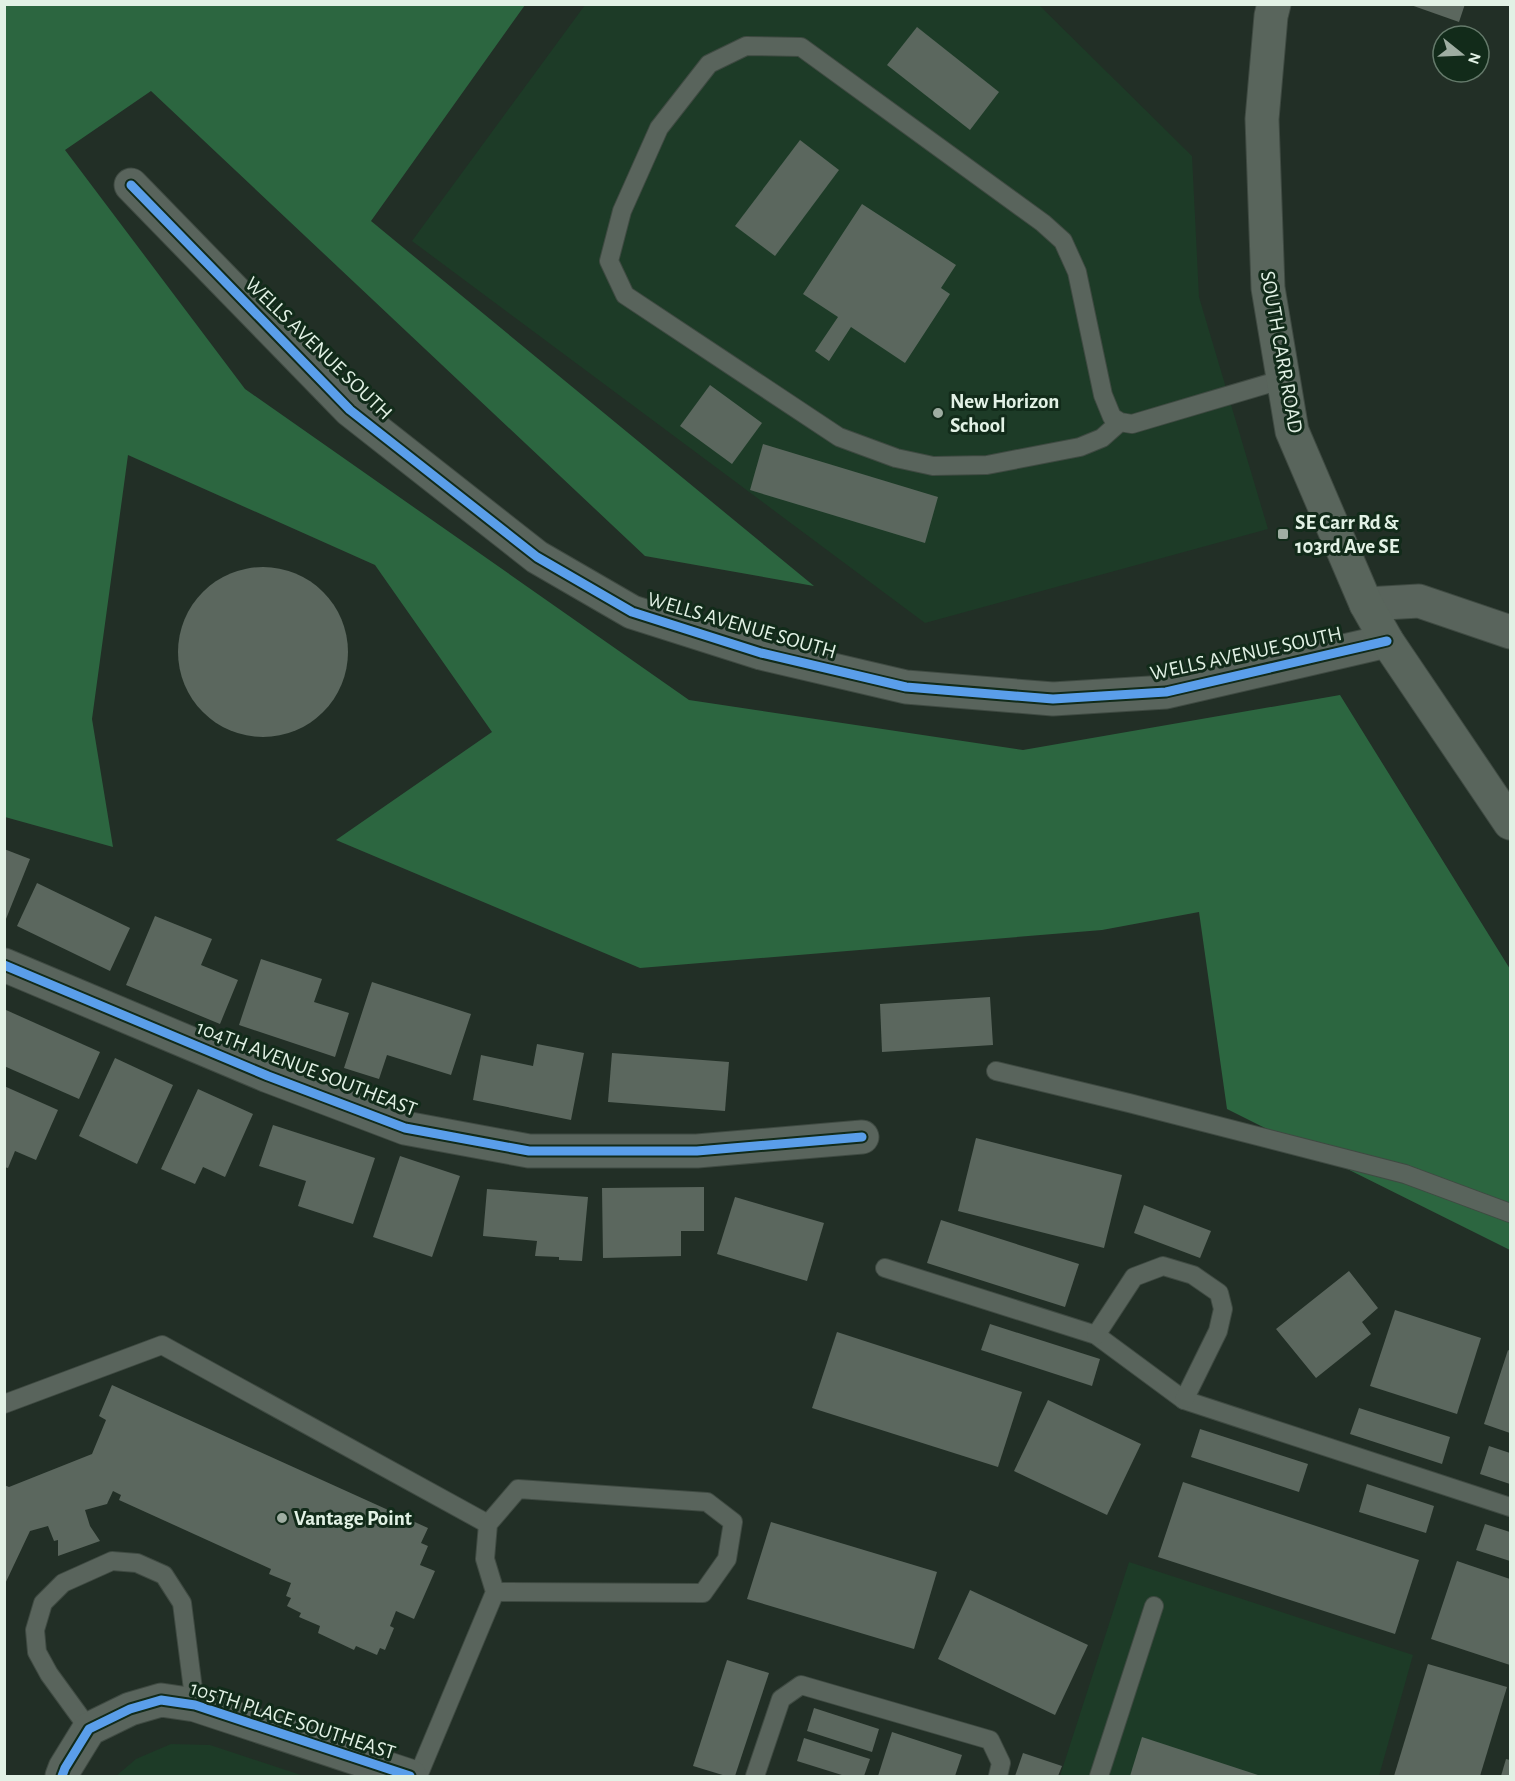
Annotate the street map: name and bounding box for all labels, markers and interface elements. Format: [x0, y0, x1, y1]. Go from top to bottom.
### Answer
north arrow [1431, 24, 1491, 84]
text: N [1465, 51, 1484, 66]
street label: SOUTH CARR ROAD [1257, 269, 1306, 435]
street label: WELLS AVENUE SOUTH [241, 273, 396, 424]
place label: New Horizon School [950, 391, 1059, 436]
marker: New Horizon School [931, 406, 945, 420]
place label: SE Carr Rd & 103rd Ave SE [1295, 512, 1400, 557]
marker: SE Carr Rd & 103rd Ave SE [1276, 527, 1290, 541]
street label: WELLS AVENUE SOUTH [645, 588, 839, 663]
street label: WELLS AVENUE SOUTH [1148, 623, 1344, 684]
street label: 104TH AVENUE SOUTHEAST [194, 1017, 420, 1120]
place label: Vantage Point [294, 1508, 412, 1529]
marker: Vantage Point [275, 1511, 289, 1525]
street label: 105TH PLACE SOUTHEAST [188, 1677, 398, 1764]

